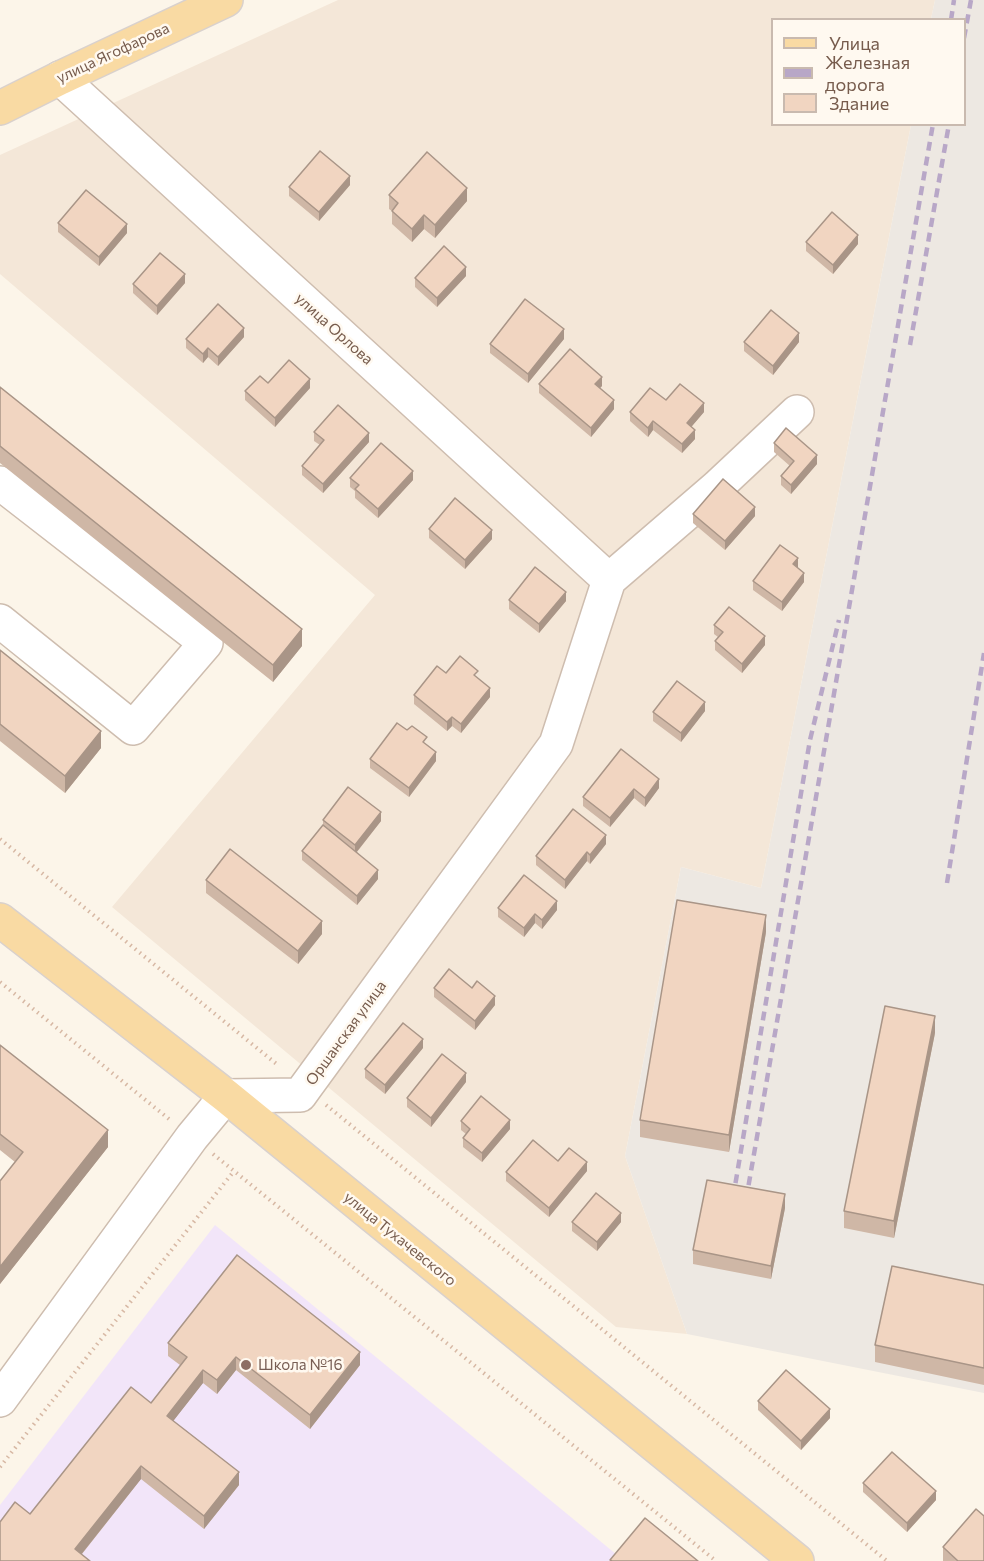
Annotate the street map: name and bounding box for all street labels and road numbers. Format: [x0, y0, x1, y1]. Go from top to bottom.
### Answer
street label: улица Ягофарова [54, 19, 172, 87]
street label: улица Орлова [291, 289, 377, 369]
street label: Оршанская улица [302, 977, 390, 1089]
street label: улица Тухачевского [340, 1188, 460, 1290]

